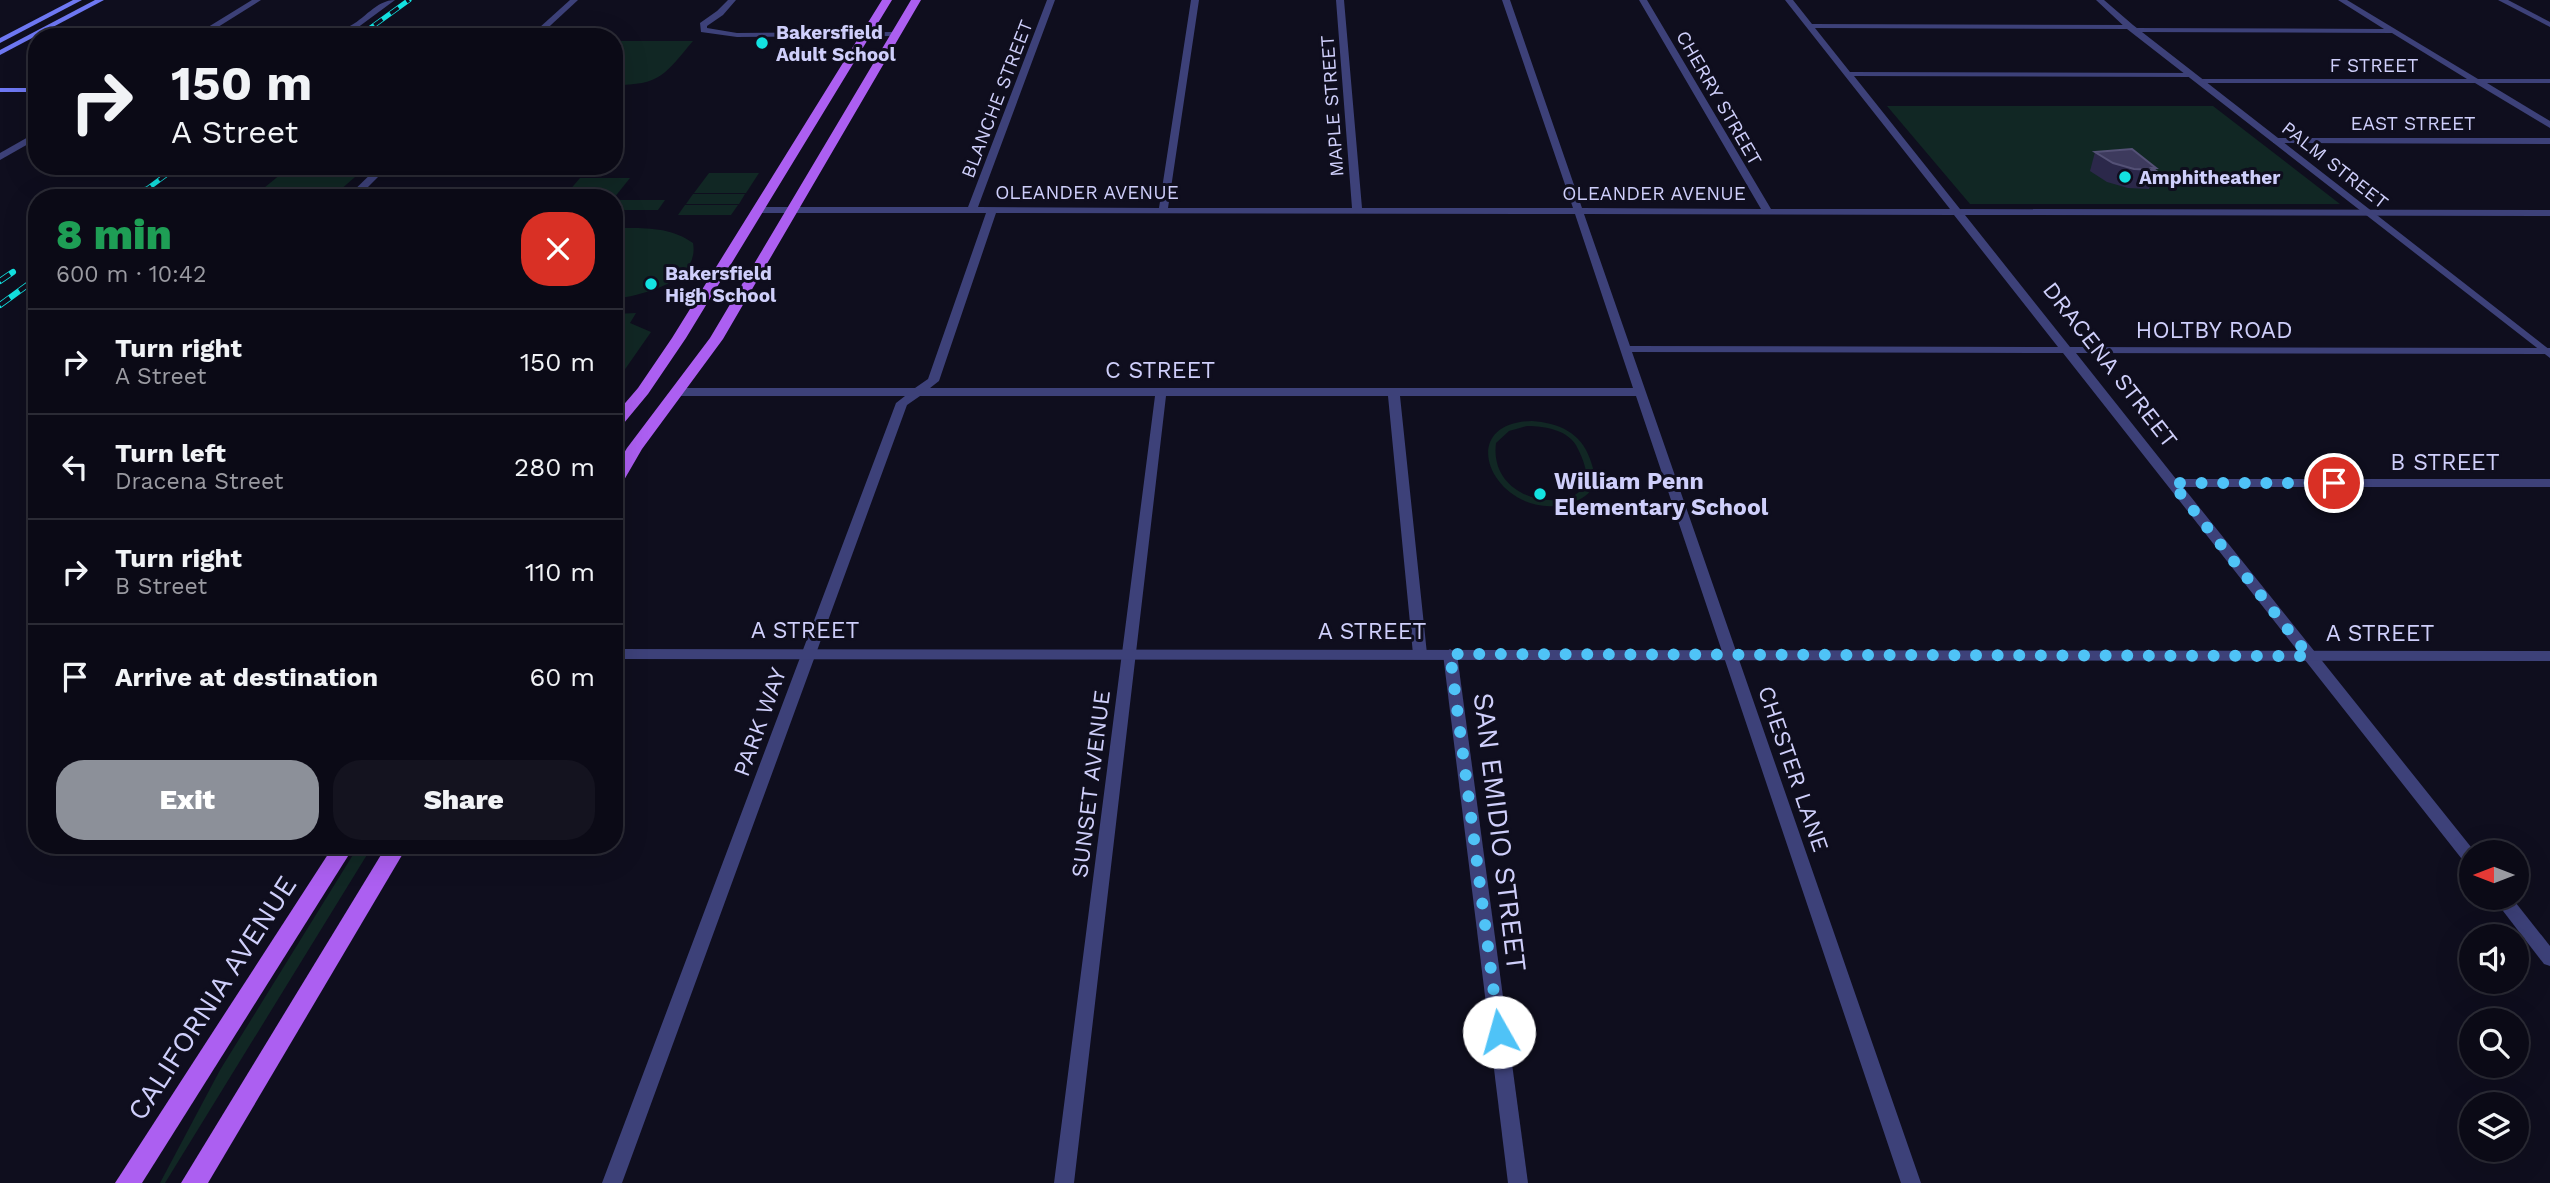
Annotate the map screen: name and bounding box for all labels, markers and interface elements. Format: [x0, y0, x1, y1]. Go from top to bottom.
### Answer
street label: BLANCHE STREET [956, 17, 1038, 181]
place label: Bakersfield Adult School [776, 21, 896, 66]
street label: CHERRY STREET [1671, 26, 1767, 170]
street label: MAPLE STREET [1316, 34, 1348, 178]
marker: Bakersfield Adult School [754, 35, 770, 51]
text: 150 m [171, 54, 312, 112]
street label: F STREET [2329, 54, 2419, 77]
icon: right [56, 56, 147, 147]
street label: EAST STREET [2350, 112, 2476, 135]
text: A Street [171, 113, 298, 151]
street label: PALM STREET [2277, 116, 2393, 214]
place label: Amphitheather [2139, 166, 2281, 189]
marker: Amphitheather [2117, 169, 2133, 185]
street label: OLEANDER AVENUE [995, 181, 1179, 204]
street label: OLEANDER AVENUE [1562, 182, 1746, 205]
text: 8 min [56, 210, 172, 259]
button: close [521, 212, 595, 286]
text: 600 m · 10:42 [56, 261, 206, 288]
place label: Bakersfield High School [665, 262, 777, 307]
marker: Bakersfield High School [643, 276, 659, 292]
street label: DRACENA STREET [2037, 277, 2183, 453]
street label: HOLTBY ROAD [2136, 317, 2292, 344]
text: Turn right [115, 333, 242, 363]
icon: right [56, 343, 94, 381]
text: 150 m [520, 347, 595, 377]
street label: C STREET [1105, 357, 1215, 384]
text: A Street [115, 363, 206, 390]
text: Turn left [115, 438, 226, 468]
icon: left [56, 448, 94, 486]
street label: B STREET [2390, 449, 2500, 476]
text: 280 m [514, 452, 595, 482]
pin [2304, 453, 2364, 513]
icon: arrive [2315, 464, 2353, 502]
text: Dracena Street [115, 468, 284, 495]
place label: William Penn Elementary School [1554, 468, 1769, 521]
marker: William Penn Elementary School [1532, 486, 1548, 502]
text: Turn right [115, 543, 242, 573]
icon: right [56, 553, 94, 591]
text: 110 m [525, 557, 595, 587]
text: B Street [115, 573, 207, 600]
street label: A STREET [751, 617, 859, 644]
street label: A STREET [1318, 618, 1426, 645]
street label: A STREET [2326, 620, 2434, 647]
icon: arrive [56, 658, 94, 696]
text: Arrive at destination [115, 662, 378, 692]
text: 60 m [529, 662, 595, 692]
street label: PARK WAY [728, 664, 792, 780]
street label: CHESTER LANE [1752, 683, 1834, 855]
street label: SUNSET AVENUE [1066, 689, 1116, 879]
street label: SAN EMIDIO STREET [1467, 691, 1533, 973]
button: Exit [56, 760, 319, 840]
button: Share [333, 760, 595, 840]
north arrow [2459, 840, 2529, 910]
map controls [2459, 840, 2529, 1162]
street label: CALIFORNIA AVENUE [121, 870, 303, 1126]
button: sound [2459, 924, 2529, 994]
position arrow [1462, 995, 1536, 1069]
button: search [2459, 1008, 2529, 1078]
button: layers [2459, 1092, 2529, 1162]

